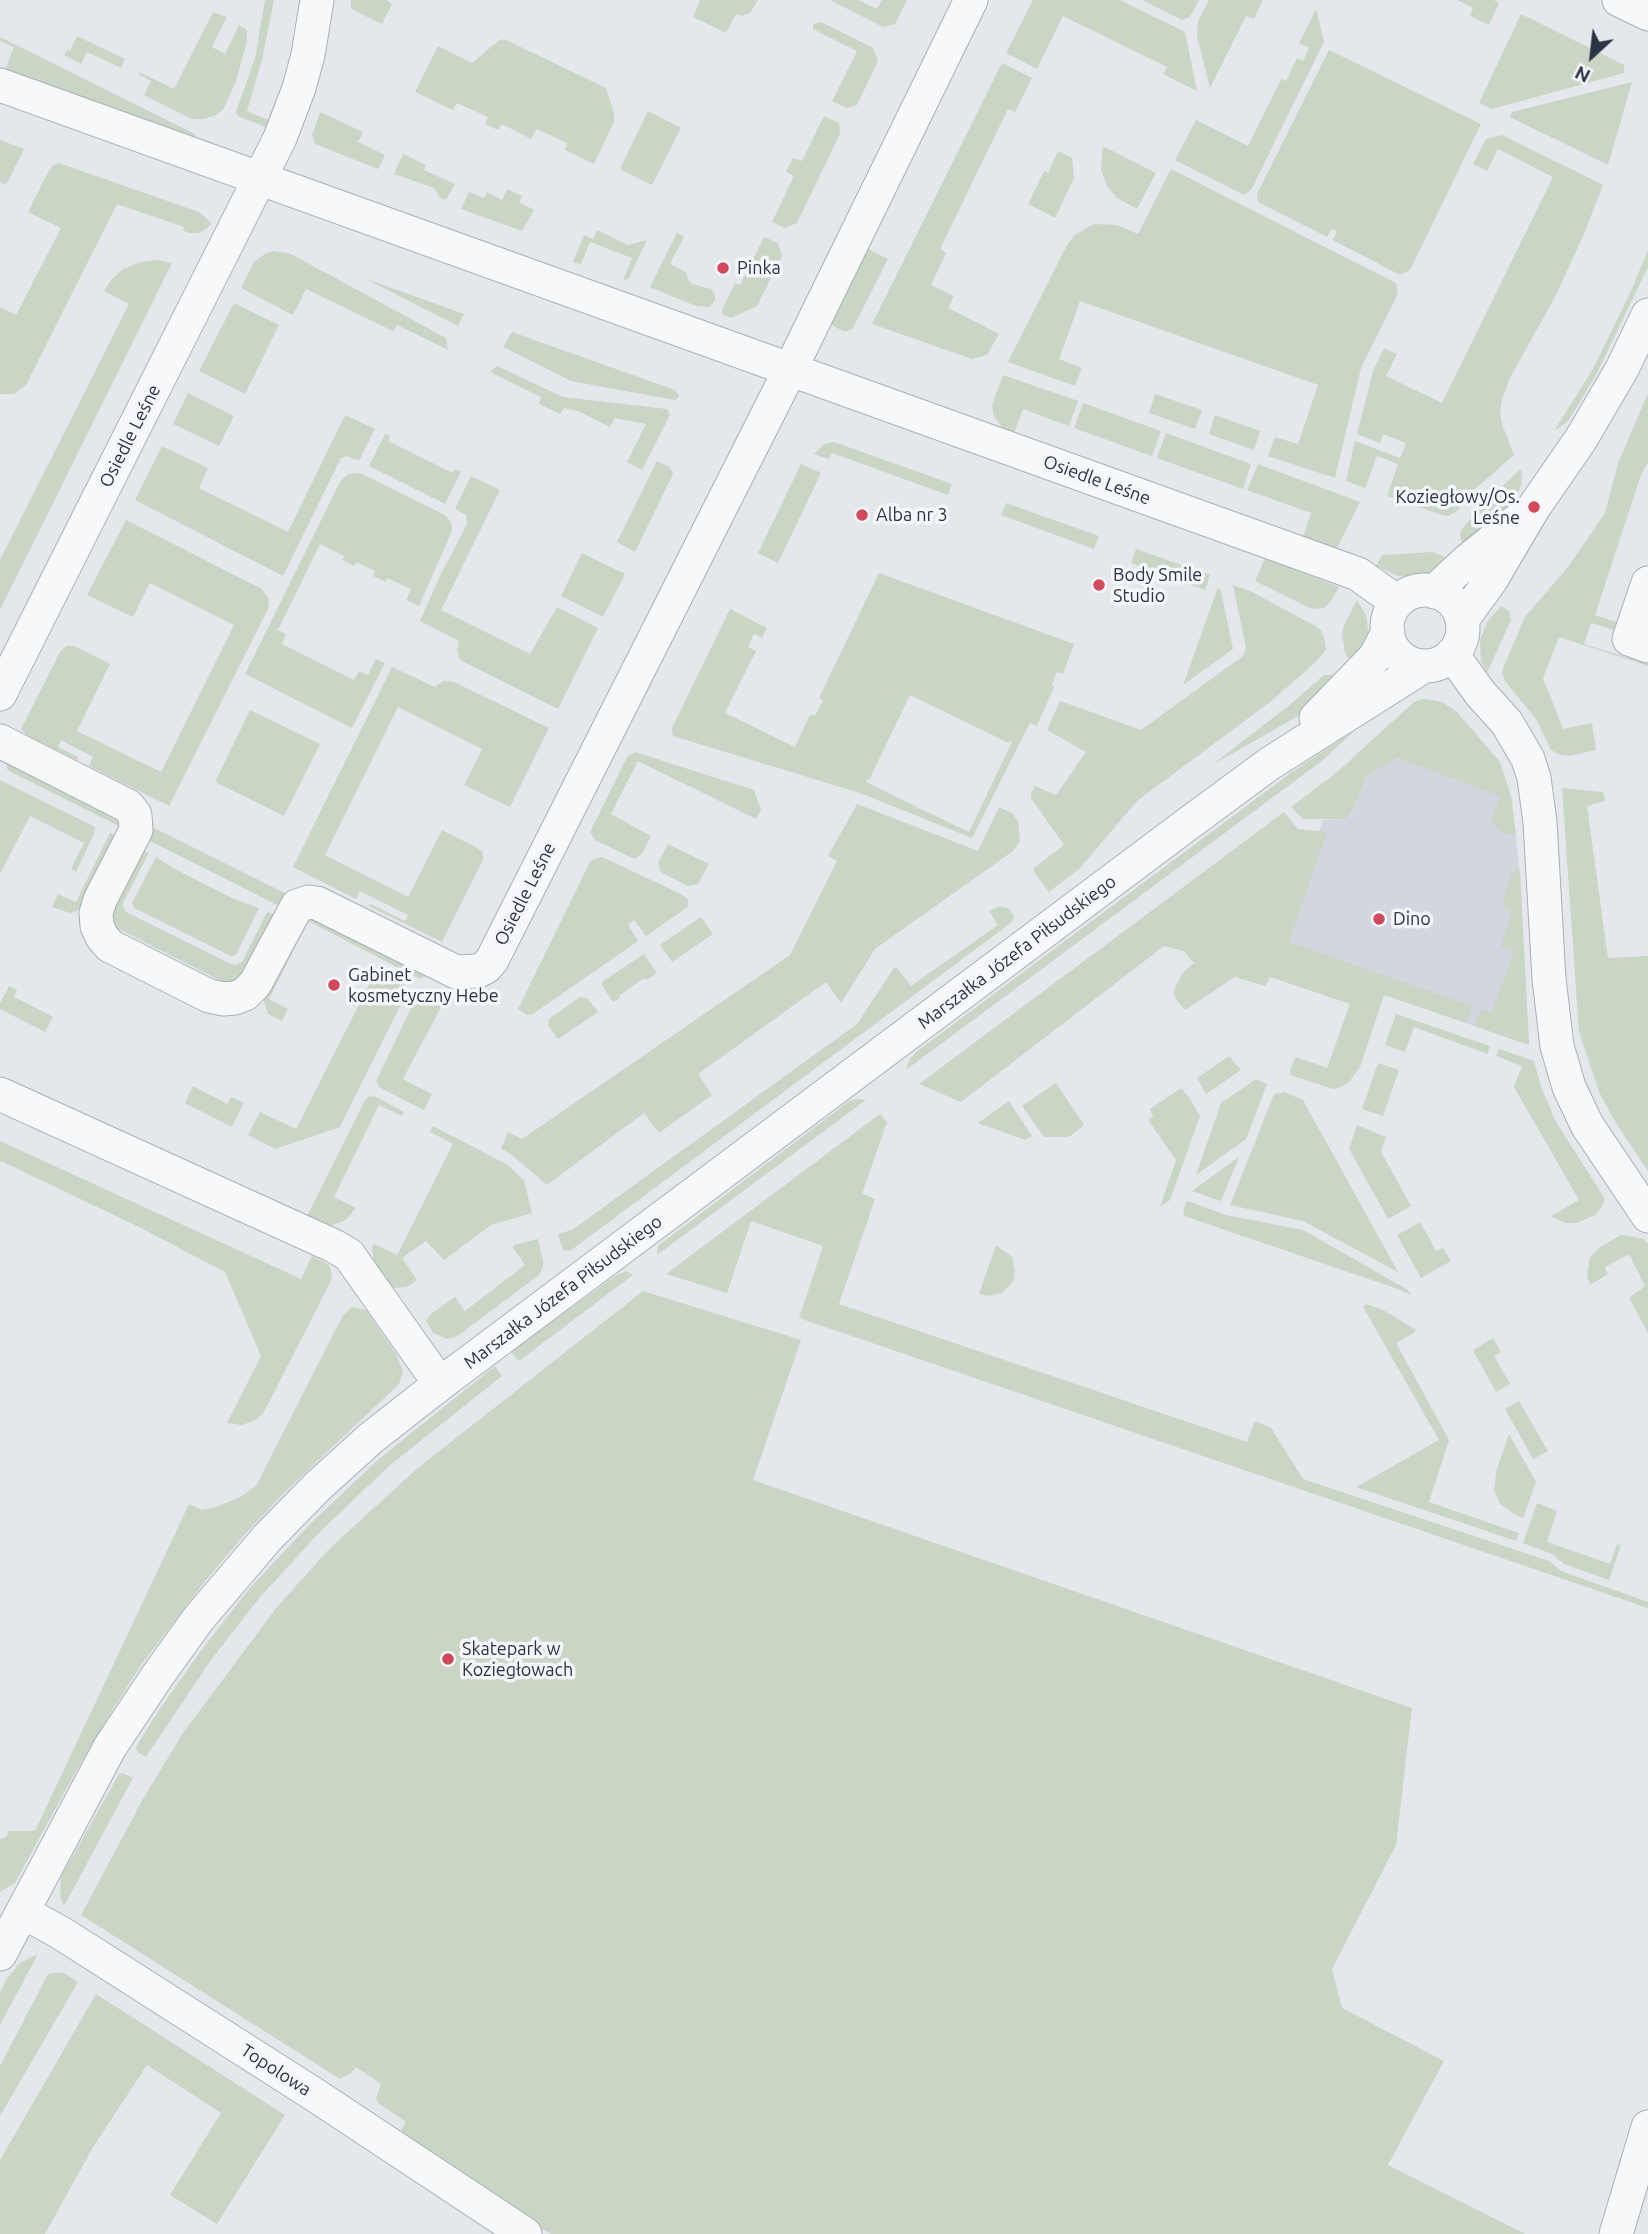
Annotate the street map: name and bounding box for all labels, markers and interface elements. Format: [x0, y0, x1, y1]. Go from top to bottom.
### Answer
north arrow [1557, 21, 1627, 91]
text: N [1571, 62, 1594, 88]
place label: Pinka [737, 257, 781, 279]
marker: Pinka [715, 260, 731, 276]
street label: Osiedle Leśne [95, 381, 165, 491]
street label: Osiedle Leśne [1040, 451, 1154, 509]
place label: Koziegłowy/Os. Leśne [1396, 486, 1520, 528]
marker: Koziegłowy/Os. Leśne [1526, 499, 1542, 515]
place label: Alba nr 3 [876, 504, 948, 526]
marker: Alba nr 3 [854, 507, 870, 523]
place label: Body Smile Studio [1113, 564, 1202, 606]
marker: Body Smile Studio [1091, 577, 1107, 593]
street label: Osiedle Leśne [490, 839, 560, 949]
street label: Marszałka Józefa Piłsudskiego [914, 870, 1120, 1034]
place label: Dino [1393, 908, 1431, 930]
marker: Dino [1371, 911, 1387, 927]
place label: Gabinet kosmetyczny Hebe [348, 964, 499, 1006]
marker: Gabinet kosmetyczny Hebe [326, 977, 342, 993]
street label: Marszałka Józefa Piłsudskiego [460, 1210, 666, 1374]
place label: Skatepark w Koziegłowach [462, 1638, 573, 1680]
marker: Skatepark w Koziegłowach [440, 1651, 456, 1667]
street label: Topolowa [237, 2039, 315, 2101]

